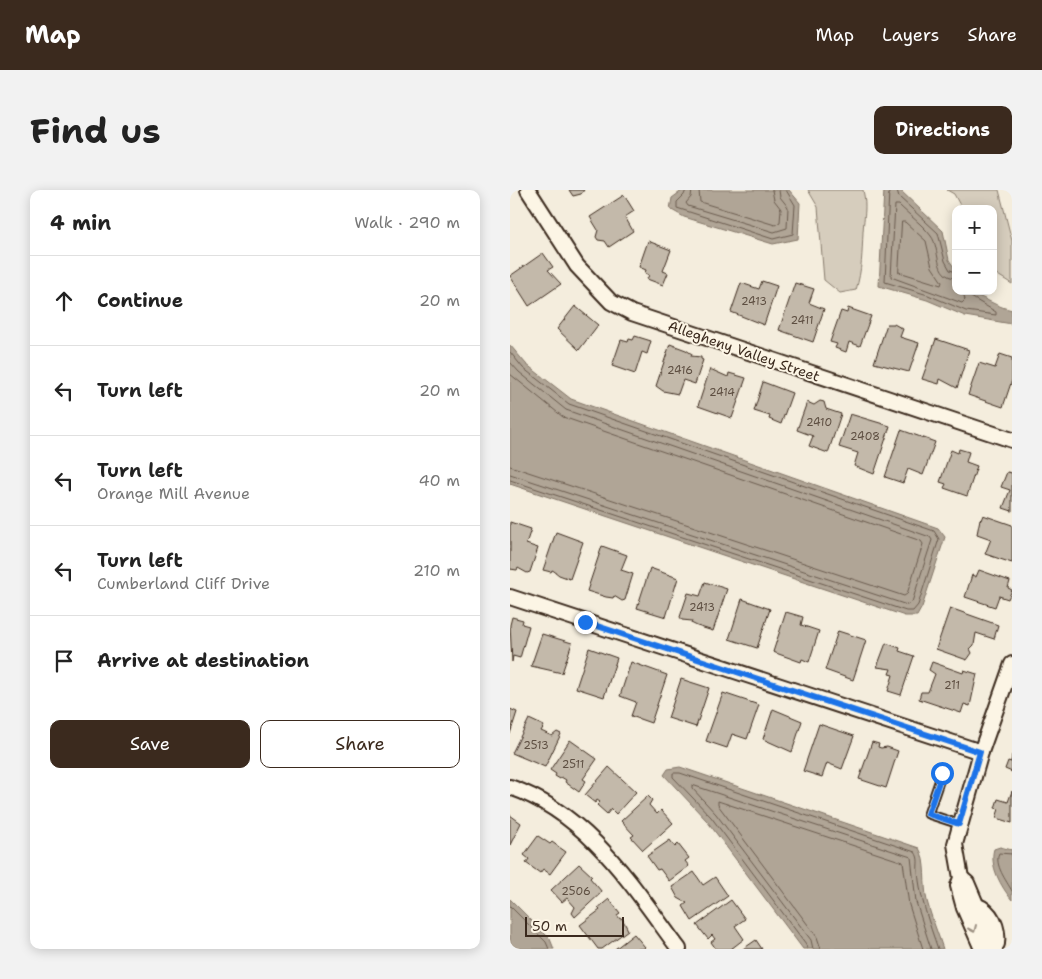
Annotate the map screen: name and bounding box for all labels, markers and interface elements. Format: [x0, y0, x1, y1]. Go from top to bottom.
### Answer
text: Map [25, 19, 81, 51]
text: Map [816, 23, 854, 47]
text: Layers [882, 23, 939, 47]
text: Share [967, 23, 1017, 47]
button: Directions [874, 106, 1012, 154]
text: Find us [30, 107, 161, 154]
map controls [952, 205, 997, 295]
button: + [952, 205, 997, 250]
text: 4 min [50, 209, 111, 237]
text: Walk · 290 m [354, 212, 460, 233]
button: − [952, 250, 997, 295]
icon: ahead [50, 287, 78, 315]
text: Continue [97, 288, 183, 313]
text: 20 m [419, 290, 460, 311]
house number: 2413 [741, 294, 767, 309]
house number: 2411 [791, 313, 813, 328]
street label: Allegheny Valley Street [666, 317, 822, 385]
house number: 2416 [667, 363, 693, 378]
icon: left [50, 377, 78, 405]
text: Turn left [97, 378, 183, 403]
text: 20 m [419, 380, 460, 401]
house number: 2414 [709, 385, 735, 400]
house number: 2410 [806, 415, 832, 430]
house number: 2408 [850, 429, 880, 444]
text: Turn left [97, 458, 183, 483]
icon: left [50, 467, 78, 495]
text: 40 m [418, 470, 460, 491]
text: Orange Mill Avenue [97, 483, 250, 504]
text: Turn left [97, 548, 183, 573]
icon: left [50, 557, 78, 585]
text: 210 m [413, 560, 460, 581]
text: Cumberland Cliff Drive [97, 573, 270, 594]
house number: 2413 [689, 600, 715, 615]
route end [574, 611, 597, 634]
icon: arrive [50, 647, 78, 675]
text: Arrive at destination [97, 648, 309, 673]
house number: 211 [944, 678, 960, 693]
button: Save [50, 720, 250, 768]
button: Share [260, 720, 460, 768]
house number: 2513 [523, 738, 549, 753]
house number: 2511 [562, 757, 584, 772]
route start [931, 762, 954, 785]
house number: 2506 [561, 884, 591, 899]
scale bar [525, 914, 624, 937]
text: 50 m [532, 917, 567, 935]
one-way arrow [966, 924, 977, 933]

